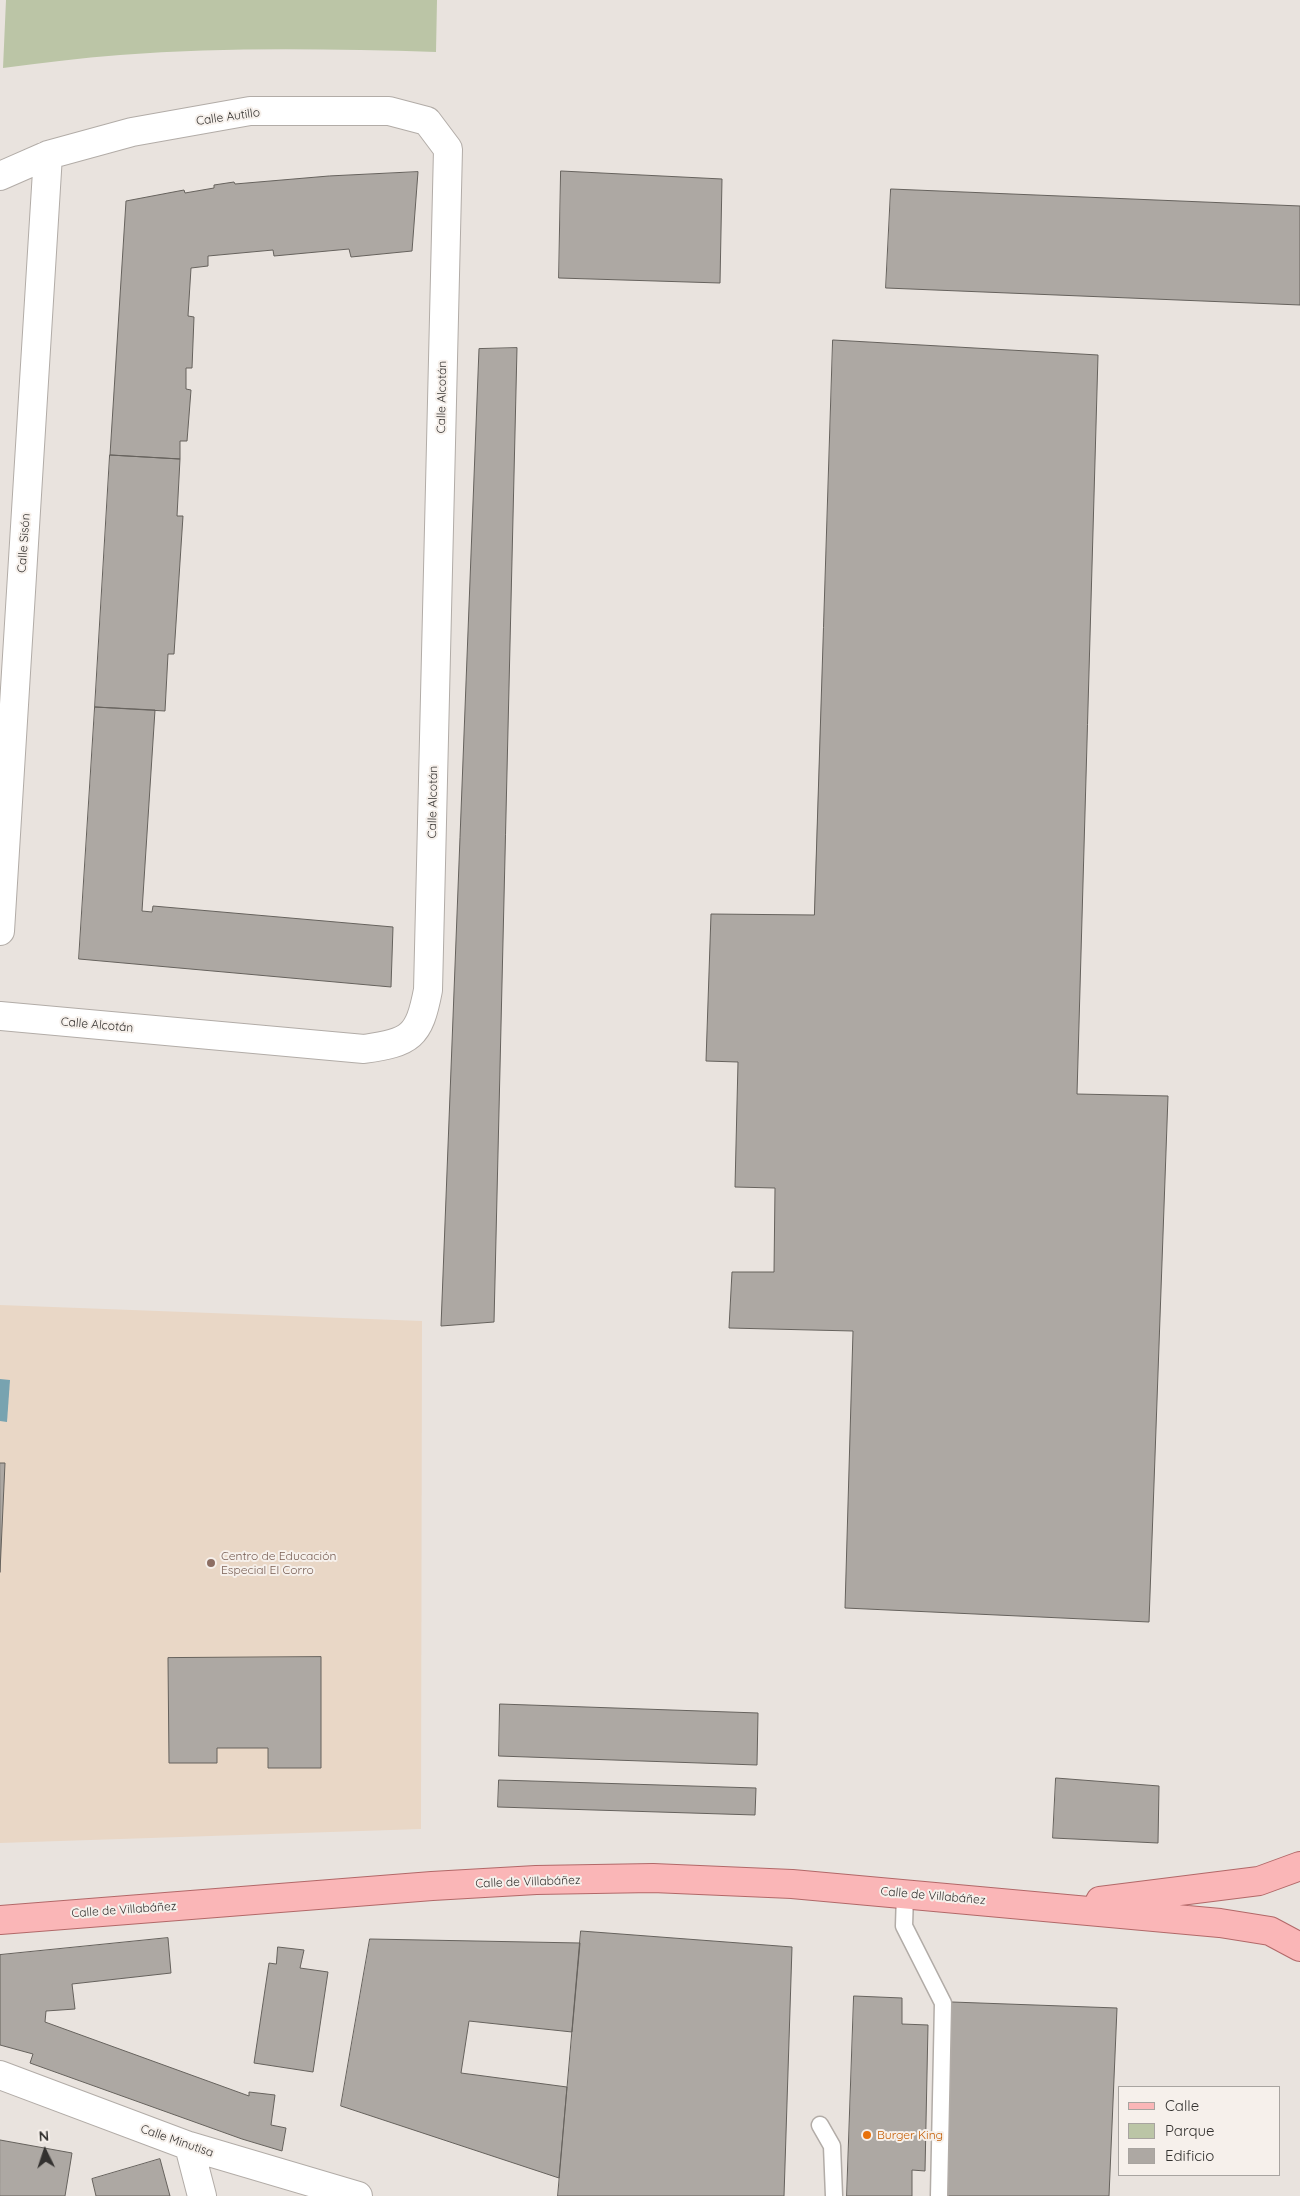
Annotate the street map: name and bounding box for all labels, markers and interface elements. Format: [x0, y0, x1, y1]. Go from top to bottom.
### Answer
street label: Calle Autillo [195, 105, 261, 129]
street label: Calle Alcotán [434, 361, 450, 433]
street label: Calle Sisón [15, 513, 33, 573]
street label: Calle Alcotán [425, 766, 441, 838]
street label: Calle Alcotán [60, 1015, 134, 1035]
place label: Centro de Educación Especial El Corro [221, 1549, 336, 1577]
marker: Centro de Educación Especial El Corro [205, 1557, 217, 1569]
street label: Calle de Villabáñez [475, 1873, 581, 1891]
street label: Calle de Villabáñez [880, 1884, 986, 1908]
street label: Calle de Villabáñez [71, 1899, 177, 1921]
legend [1118, 2086, 1280, 2176]
text: Calle [1165, 2096, 1199, 2115]
text: Parque [1165, 2121, 1215, 2140]
street label: Calle Minutisa [139, 2122, 215, 2160]
north arrow [20, 2126, 70, 2176]
text: N [38, 2127, 50, 2145]
place label: Burger King [877, 2128, 943, 2142]
marker: Burger King [861, 2129, 873, 2141]
text: Edificio [1165, 2146, 1214, 2165]

